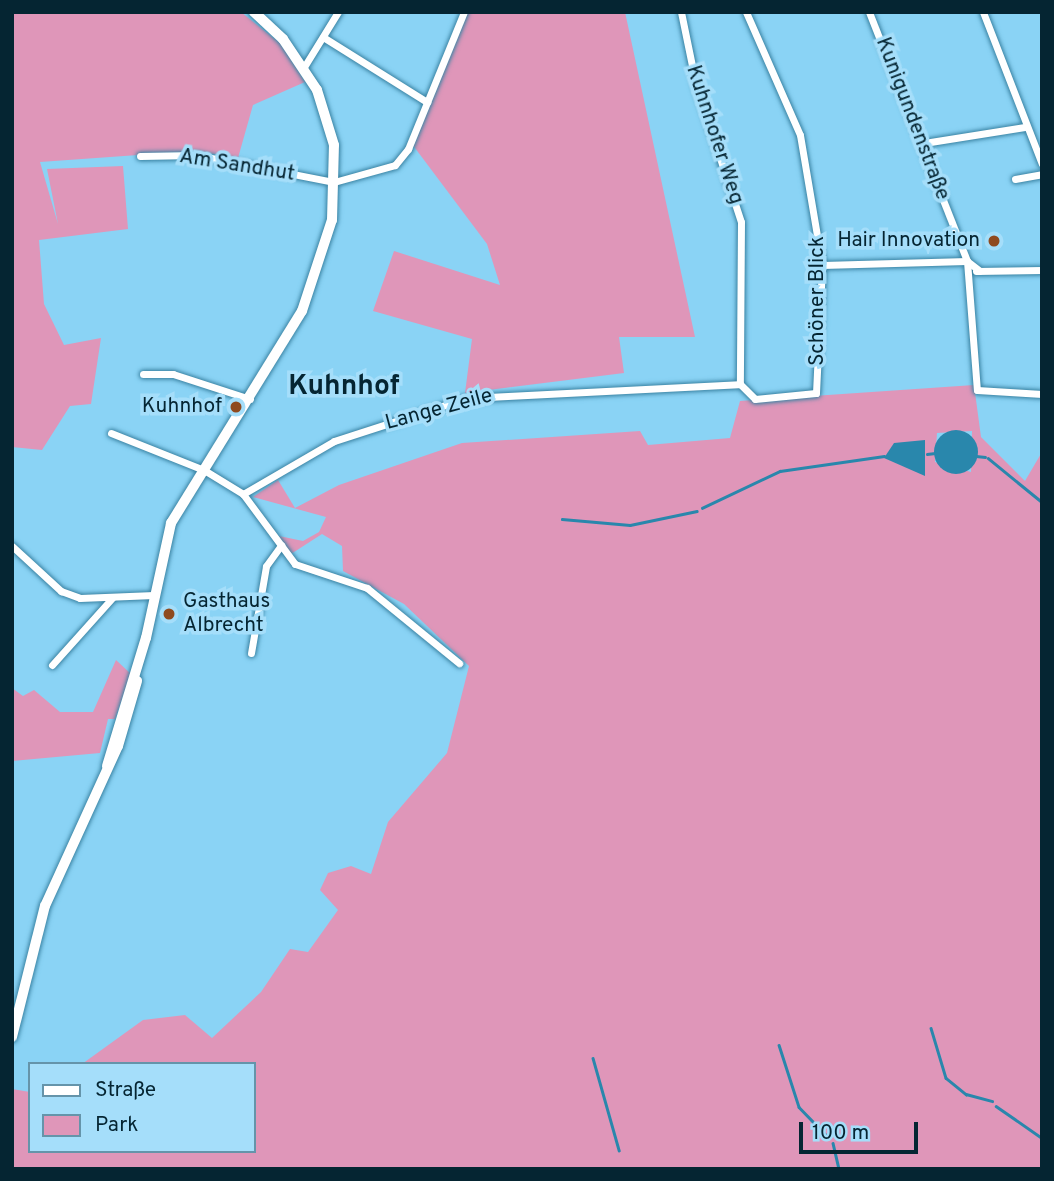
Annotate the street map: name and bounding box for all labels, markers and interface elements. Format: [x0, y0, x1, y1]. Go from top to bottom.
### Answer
street label: Kunigundenstraße [869, 34, 955, 204]
street label: Kuhnhofer Weg [680, 62, 748, 208]
street label: Am Sandhut [178, 144, 296, 188]
place label: Hair Innovation [837, 228, 980, 254]
marker: Hair Innovation [986, 233, 1002, 249]
street label: Schöner Blick [805, 236, 831, 366]
district label: Kuhnhof [288, 370, 400, 404]
street label: Lange Zeile [383, 384, 495, 436]
place label: Kuhnhof [142, 394, 222, 420]
marker: Kuhnhof [228, 399, 244, 415]
place label: Gasthaus Albrecht [183, 589, 270, 639]
marker: Gasthaus Albrecht [161, 606, 177, 622]
legend [28, 1062, 256, 1153]
text: Straße [95, 1077, 156, 1104]
scale bar [802, 1108, 921, 1152]
text: Park [95, 1112, 138, 1139]
text: 100 m [812, 1120, 869, 1147]

